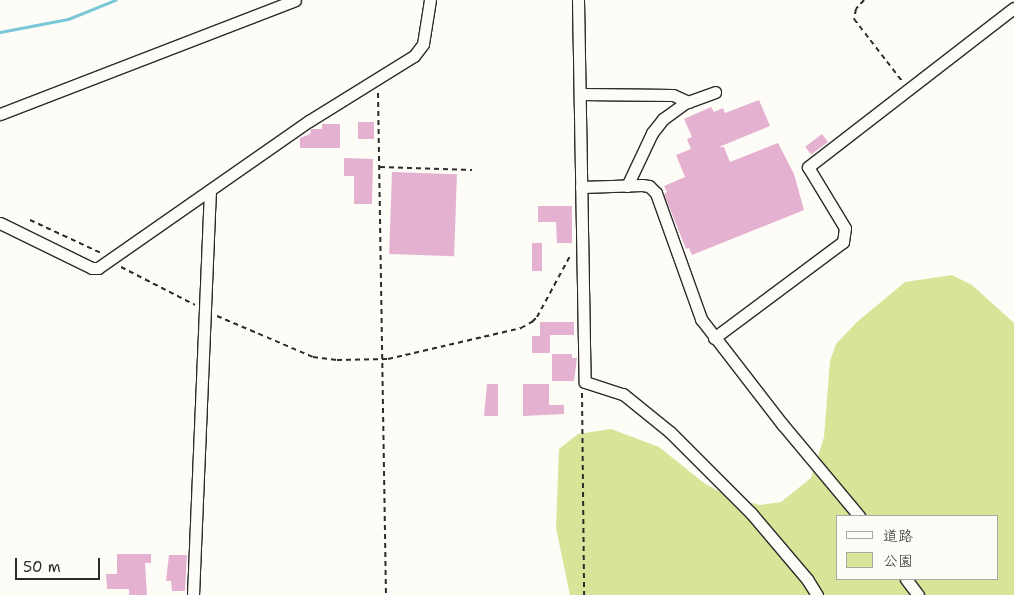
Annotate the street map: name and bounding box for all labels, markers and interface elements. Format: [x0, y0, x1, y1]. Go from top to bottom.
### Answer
legend [836, 515, 999, 580]
text: 道路 [883, 526, 913, 546]
scale bar [18, 548, 102, 580]
text: 公園 [883, 551, 913, 571]
text: 50 m [23, 557, 61, 577]

